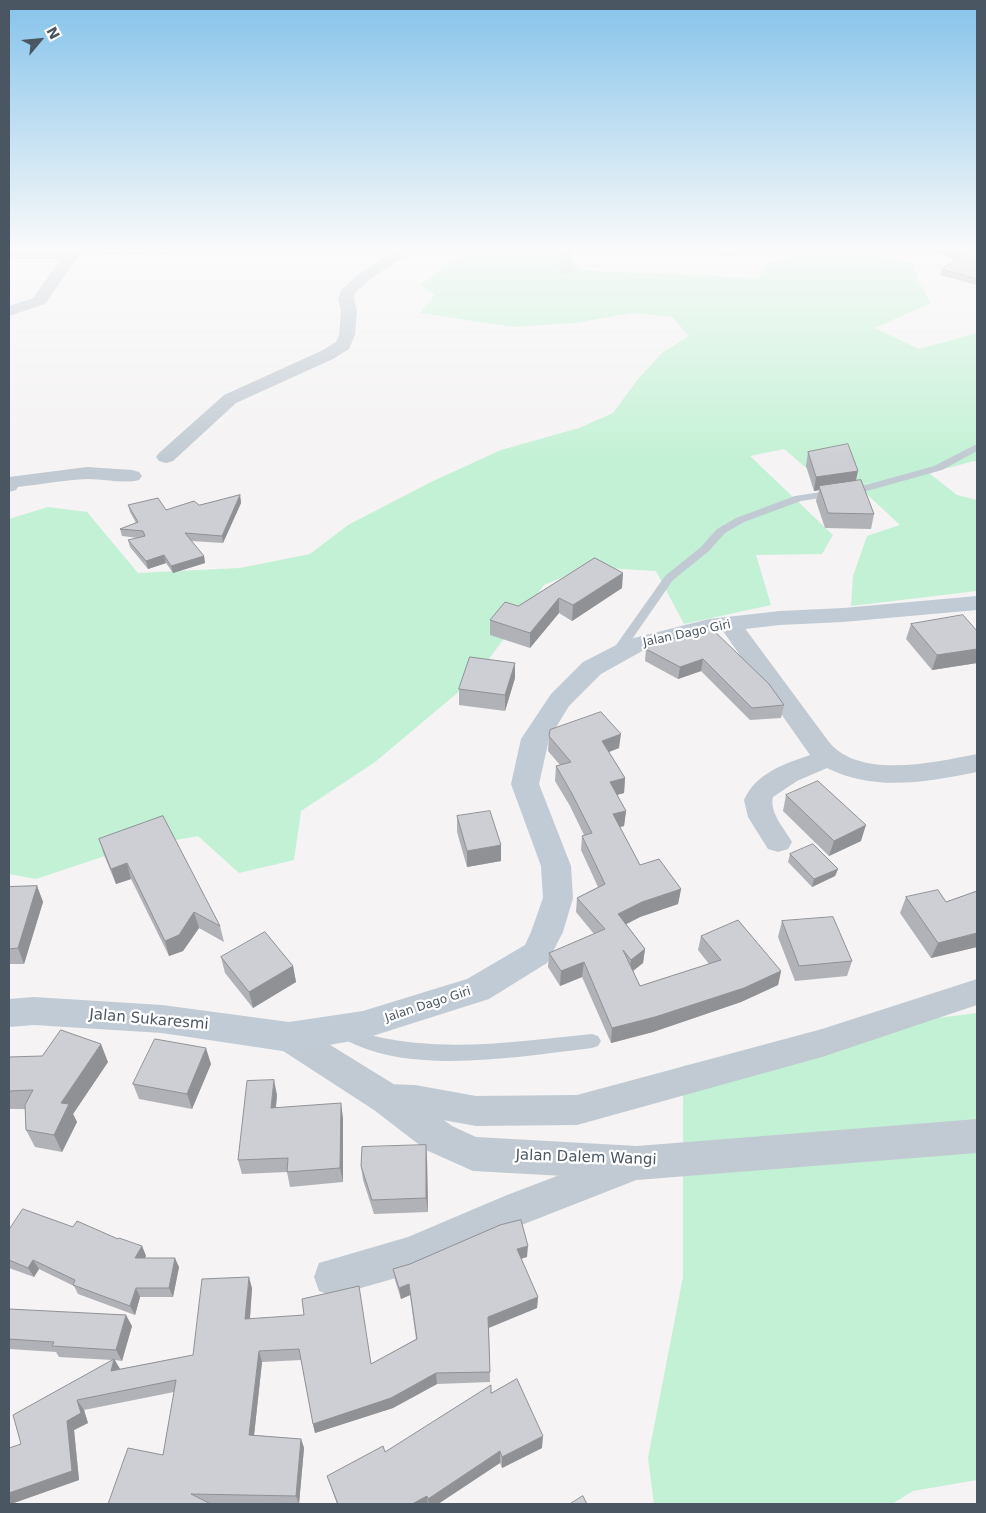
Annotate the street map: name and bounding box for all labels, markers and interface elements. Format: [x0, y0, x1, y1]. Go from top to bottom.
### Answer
north arrow [15, 15, 65, 65]
text: N [43, 24, 63, 42]
street label: Jalan Dago Giri [642, 618, 732, 650]
street label: Jalan Dago Giri [383, 984, 473, 1026]
street label: Jalan Sukaresmi [89, 1006, 209, 1034]
street label: Jalan Dalem Wangi [515, 1147, 657, 1169]

